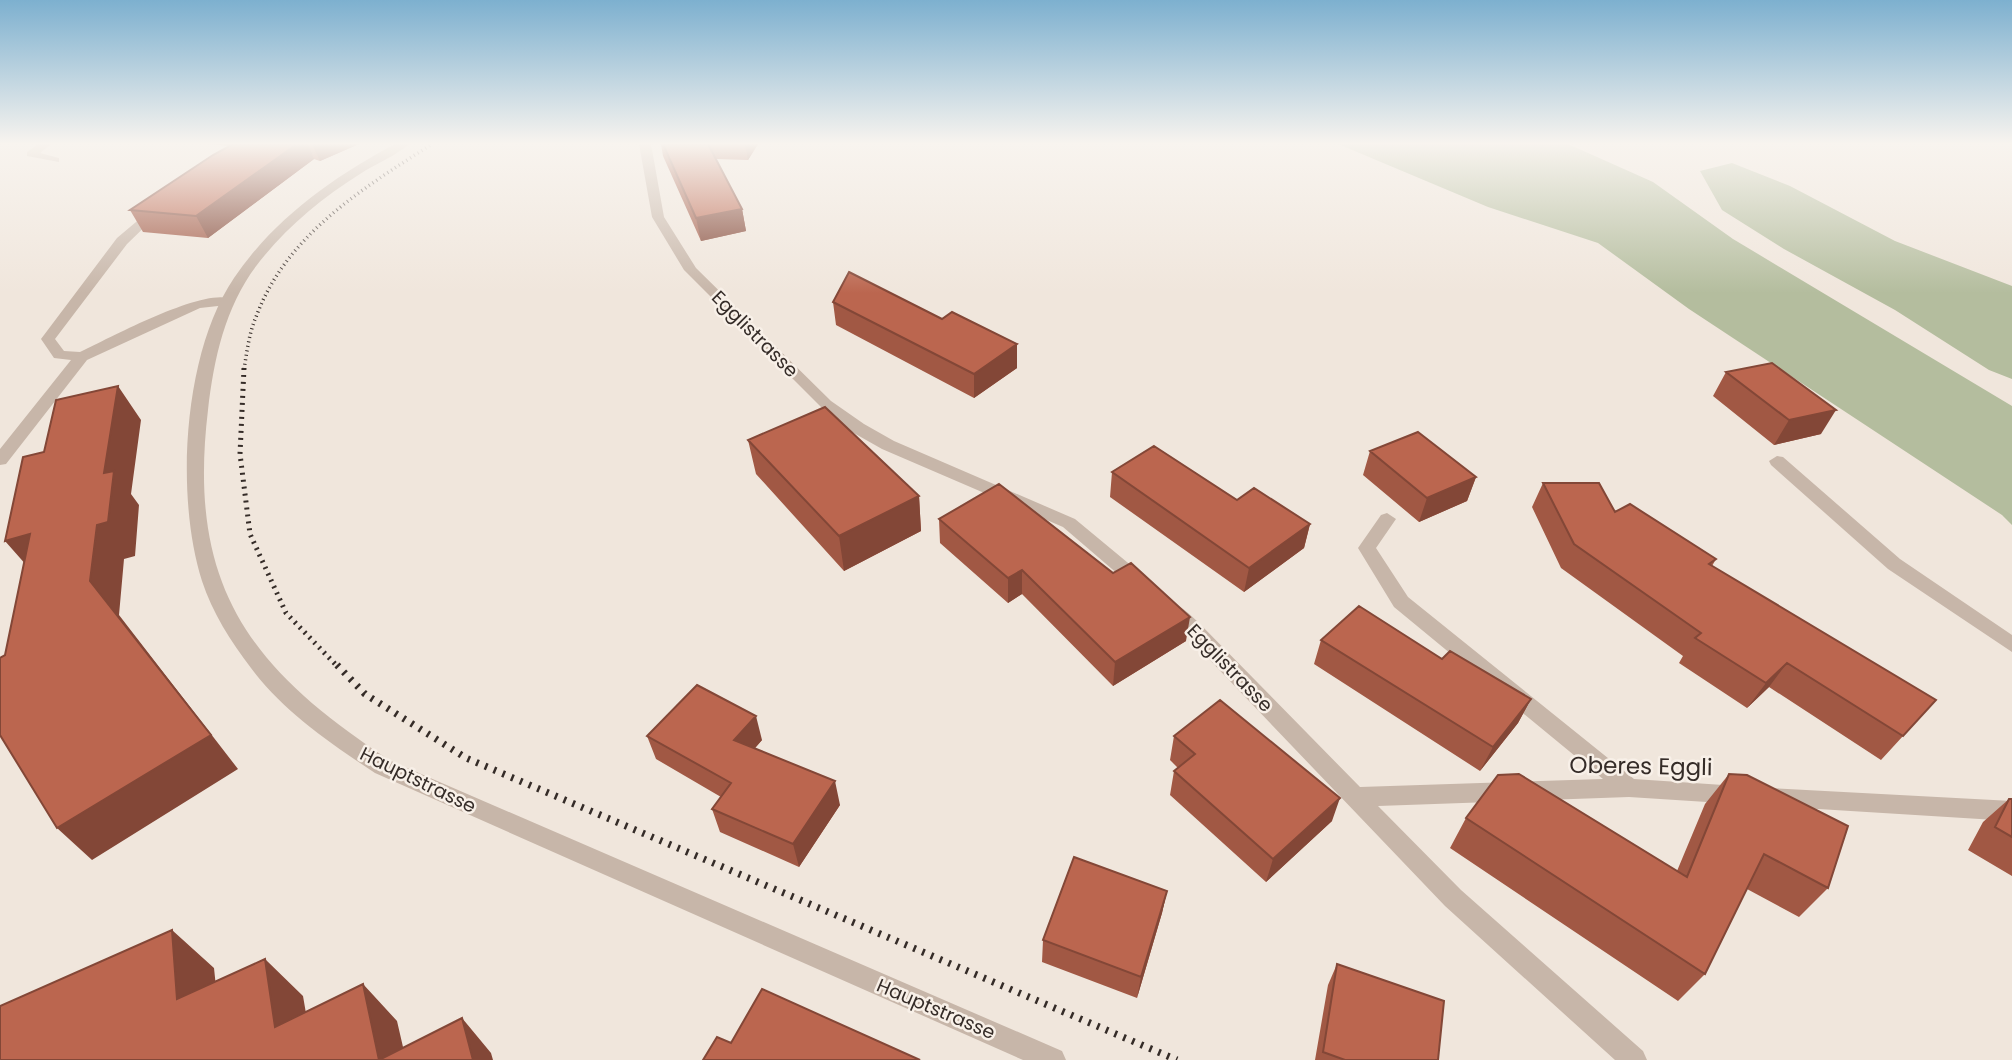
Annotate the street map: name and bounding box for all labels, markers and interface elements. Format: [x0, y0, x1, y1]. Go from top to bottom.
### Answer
street label: Egglistrasse [705, 284, 805, 384]
street label: Egglistrasse [1181, 618, 1279, 718]
street label: Hauptstrasse [355, 740, 481, 820]
street label: Oberes Eggli [1569, 749, 1713, 783]
street label: Hauptstrasse [873, 972, 999, 1046]

